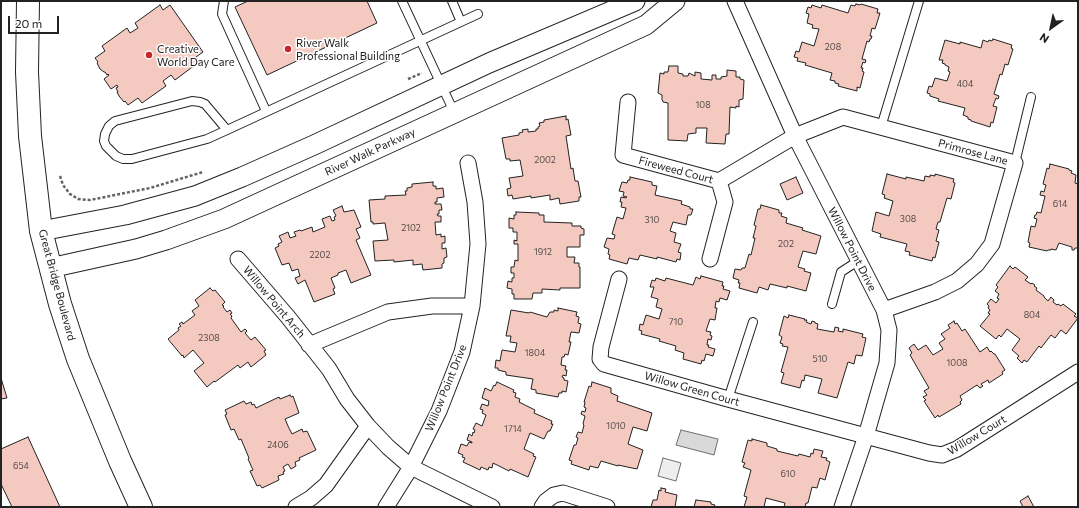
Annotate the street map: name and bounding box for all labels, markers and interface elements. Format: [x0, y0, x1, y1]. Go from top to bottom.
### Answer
scale bar [10, 8, 61, 34]
north arrow [1031, 8, 1071, 48]
text: 20 m [15, 16, 42, 30]
text: N [1037, 31, 1051, 46]
place label: River Walk Professional Building [296, 36, 400, 62]
place label: Creative World Day Care [157, 42, 234, 68]
house number: 208 [825, 42, 841, 52]
marker: River Walk Professional Building [283, 44, 293, 54]
marker: Creative World Day Care [144, 50, 154, 60]
house number: 404 [957, 79, 973, 89]
house number: 108 [695, 100, 711, 110]
street label: River Walk Parkway [323, 125, 417, 179]
street label: Primrose Lane [937, 136, 1009, 168]
street label: Fireweed Court [637, 154, 715, 186]
house number: 2002 [534, 155, 556, 165]
house number: 614 [1053, 199, 1067, 209]
street label: Willow Point Drive [825, 205, 879, 293]
house number: 308 [900, 214, 916, 224]
house number: 310 [645, 215, 659, 225]
house number: 2102 [401, 223, 421, 233]
street label: Great Bridge Boulevard [36, 228, 78, 342]
house number: 202 [778, 239, 794, 249]
house number: 1912 [534, 247, 552, 257]
house number: 2202 [310, 250, 330, 260]
street label: Willow Point Arch [240, 263, 308, 341]
house number: 804 [1024, 310, 1040, 320]
house number: 710 [669, 317, 683, 327]
house number: 2308 [198, 333, 220, 343]
street label: Willow Point Drive [423, 343, 469, 433]
house number: 1804 [525, 348, 545, 358]
house number: 510 [813, 354, 827, 364]
house number: 1008 [946, 358, 968, 368]
street label: Willow Green Court [643, 369, 741, 409]
street label: Willow Court [945, 412, 1009, 458]
house number: 1010 [606, 421, 626, 431]
house number: 1714 [504, 424, 522, 434]
house number: 2406 [267, 440, 289, 450]
house number: 654 [13, 461, 29, 471]
house number: 610 [780, 469, 796, 479]

